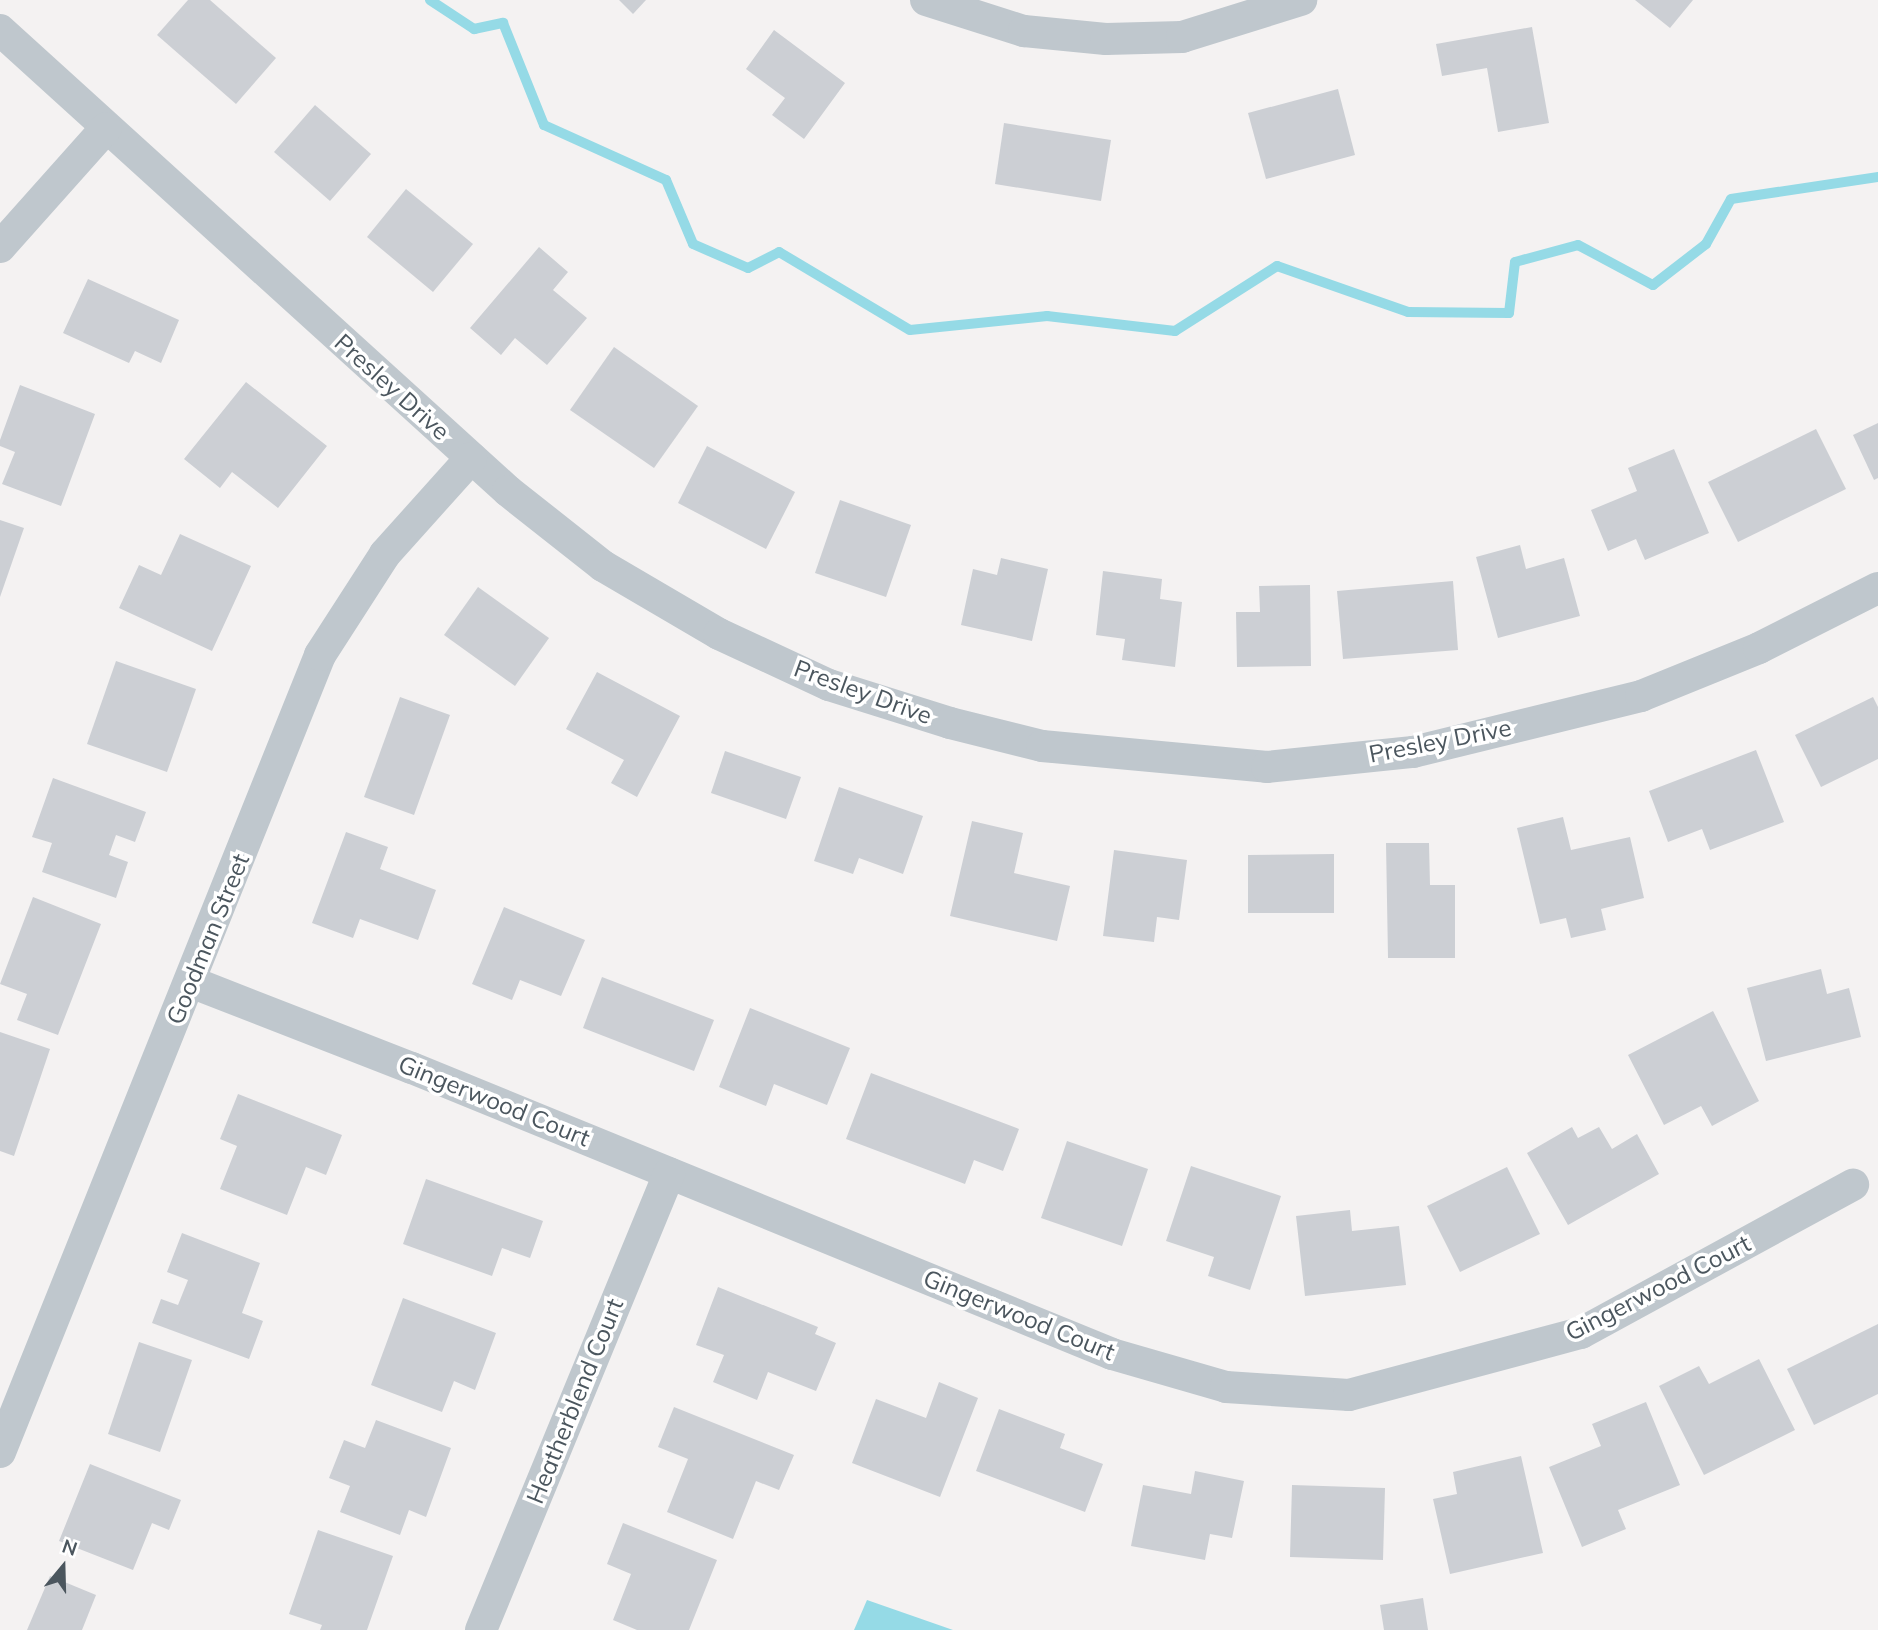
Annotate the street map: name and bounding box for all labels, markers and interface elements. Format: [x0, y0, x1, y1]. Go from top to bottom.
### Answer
street label: Presley Drive [329, 328, 455, 446]
street label: Presley Drive [790, 654, 936, 730]
street label: Presley Drive [1366, 713, 1514, 769]
street label: Goodman Street [161, 849, 255, 1029]
street label: Gingerwood Court [394, 1049, 594, 1153]
street label: Gingerwood Court [1561, 1229, 1755, 1347]
street label: Gingerwood Court [919, 1263, 1119, 1367]
street label: Heatherblend Court [521, 1294, 629, 1508]
north arrow [28, 1532, 98, 1602]
text: N [59, 1533, 81, 1561]

